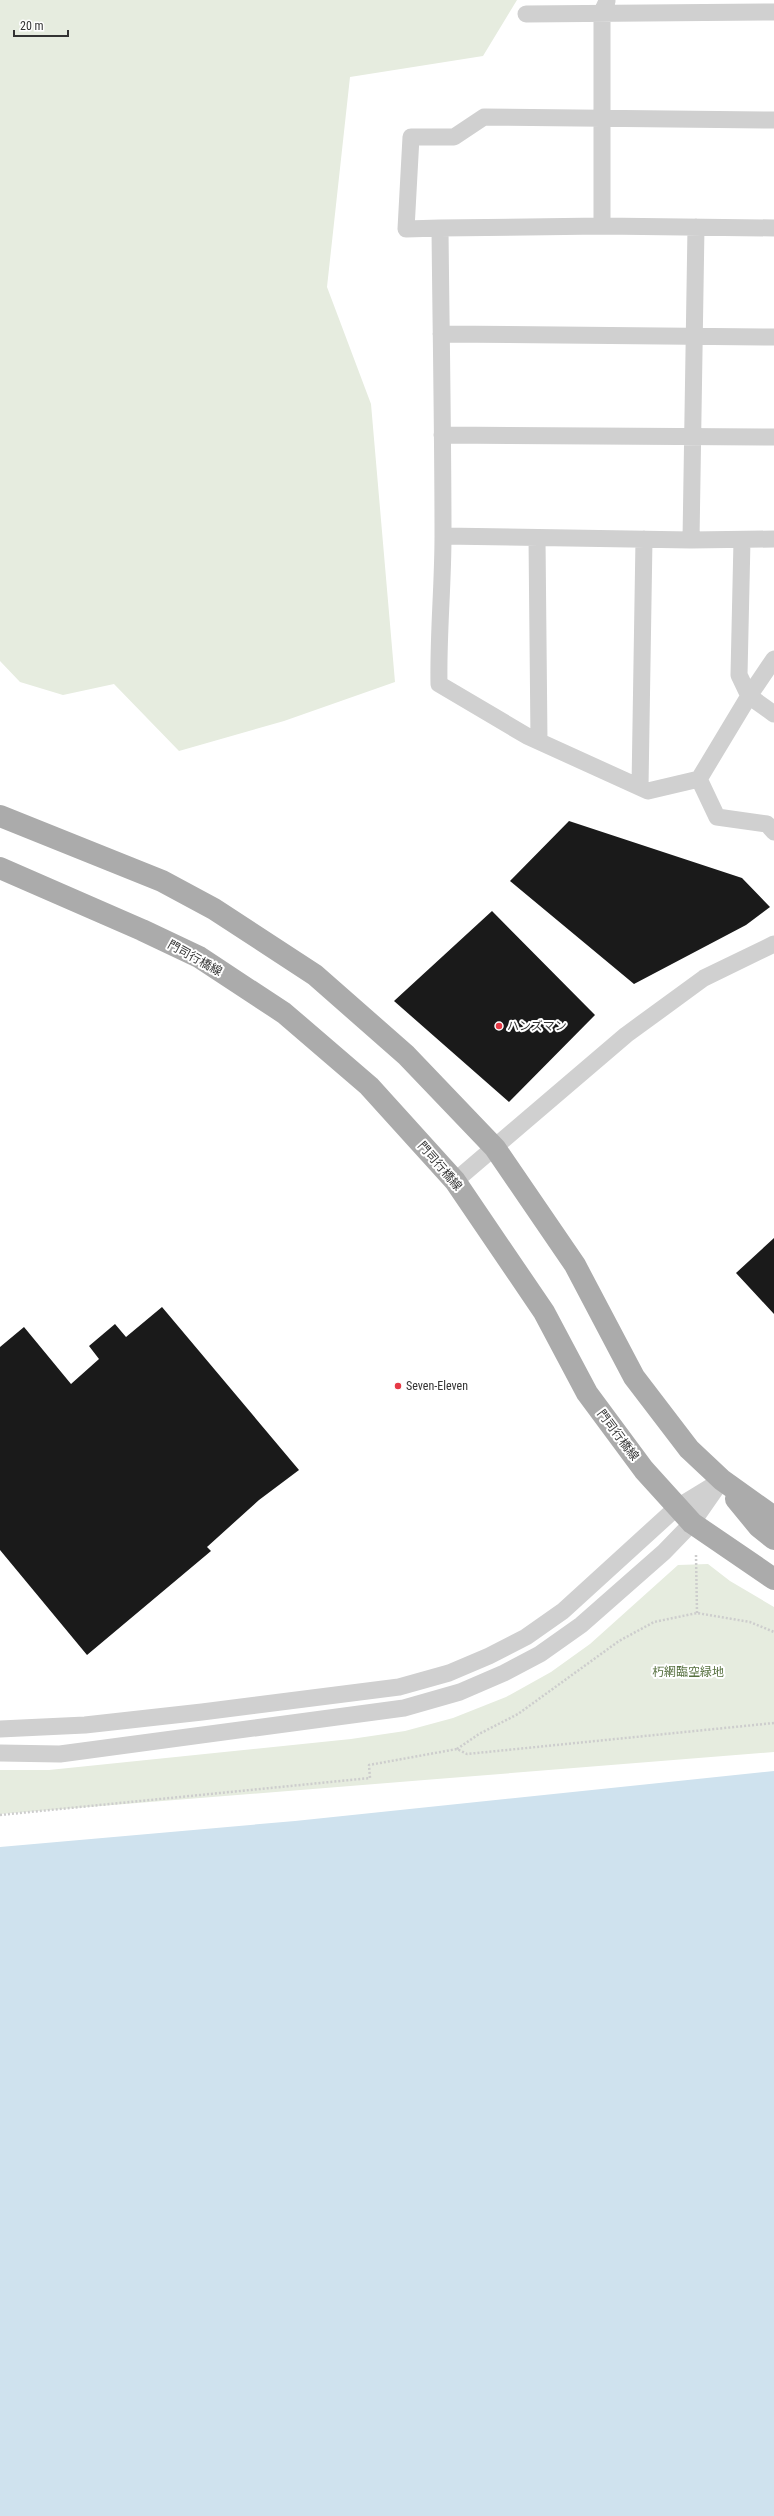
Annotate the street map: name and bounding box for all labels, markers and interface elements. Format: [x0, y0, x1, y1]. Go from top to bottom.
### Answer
scale bar [14, 12, 68, 38]
text: 20 m [20, 19, 44, 33]
street label: 門司行橋線 [165, 937, 225, 979]
place label: ハンズマン [507, 1019, 567, 1033]
marker: ハンズマン [494, 1021, 504, 1031]
street label: 門司行橋線 [415, 1139, 465, 1193]
place label: Seven-Eleven [406, 1379, 468, 1393]
marker: Seven-Eleven [393, 1381, 403, 1391]
street label: 門司行橋線 [594, 1407, 642, 1463]
park label: 朽網臨空緑地 [652, 1665, 724, 1679]

